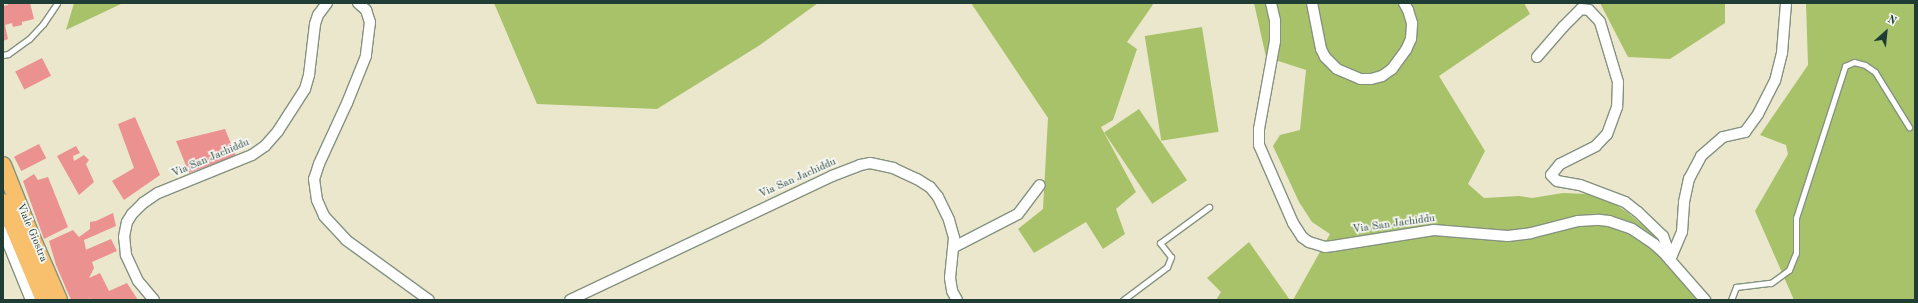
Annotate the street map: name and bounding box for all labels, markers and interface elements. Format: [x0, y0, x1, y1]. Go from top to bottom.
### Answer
north arrow [1866, 12, 1906, 52]
text: N [1885, 14, 1898, 28]
street label: Via San Jachiddu [170, 137, 252, 181]
street label: Via San Jachiddu [757, 156, 839, 202]
street label: Viale Giostra [13, 202, 49, 264]
street label: Via San Jachiddu [1352, 213, 1436, 237]

